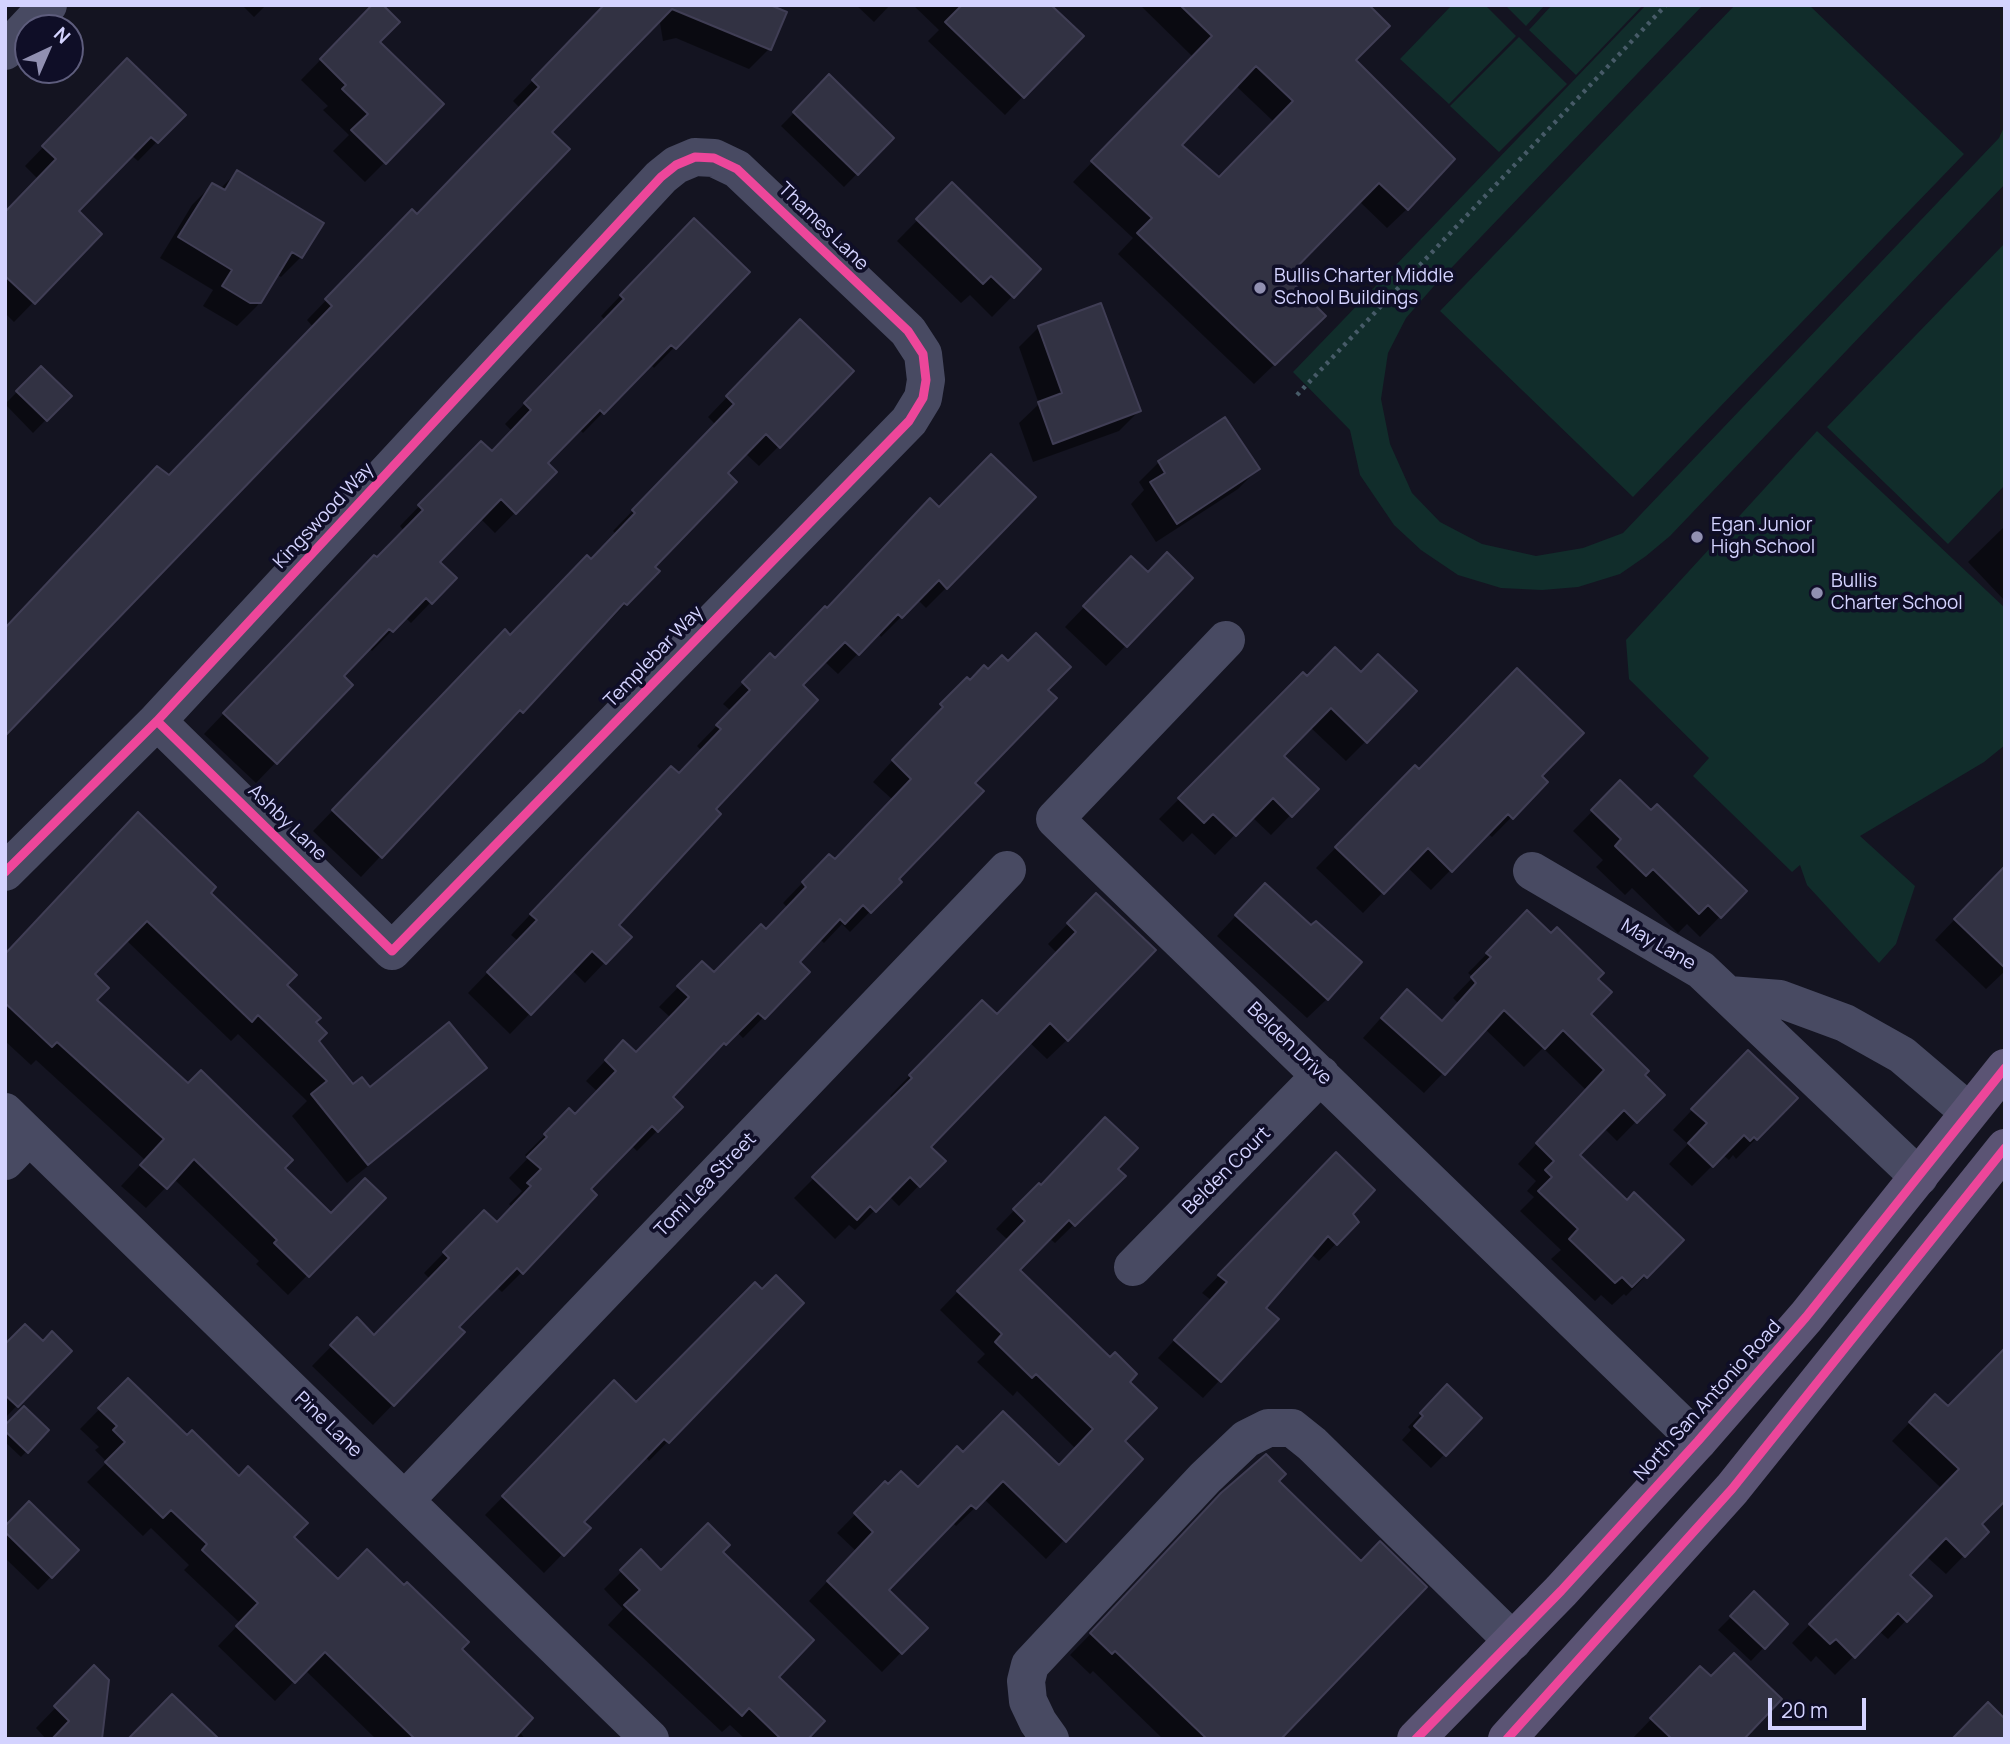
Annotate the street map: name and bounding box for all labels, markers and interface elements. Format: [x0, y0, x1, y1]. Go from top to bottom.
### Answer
north arrow [14, 14, 84, 84]
text: N [48, 21, 76, 49]
street label: Thames Lane [773, 178, 873, 276]
place label: Bullis Charter Middle School Buildings [1274, 266, 1454, 310]
marker: Bullis Charter Middle School Buildings [1252, 280, 1268, 296]
street label: Kingswood Way [269, 458, 379, 574]
place label: Egan Junior High School [1711, 515, 1815, 559]
marker: Egan Junior High School [1689, 529, 1705, 545]
place label: Bullis Charter School [1831, 571, 1963, 615]
marker: Bullis Charter School [1809, 585, 1825, 601]
street label: Templebar Way [600, 601, 708, 713]
street label: Ashby Lane [243, 780, 331, 866]
street label: May Lane [1617, 915, 1699, 975]
street label: Belden Drive [1242, 998, 1336, 1090]
street label: Belden Court [1178, 1122, 1276, 1220]
street label: Tomi Lea Street [651, 1128, 761, 1242]
street label: North San Antonio Road [1630, 1316, 1786, 1486]
street label: Pine Lane [290, 1387, 366, 1463]
scale bar [1772, 1684, 1870, 1728]
text: 20 m [1781, 1696, 1828, 1724]

